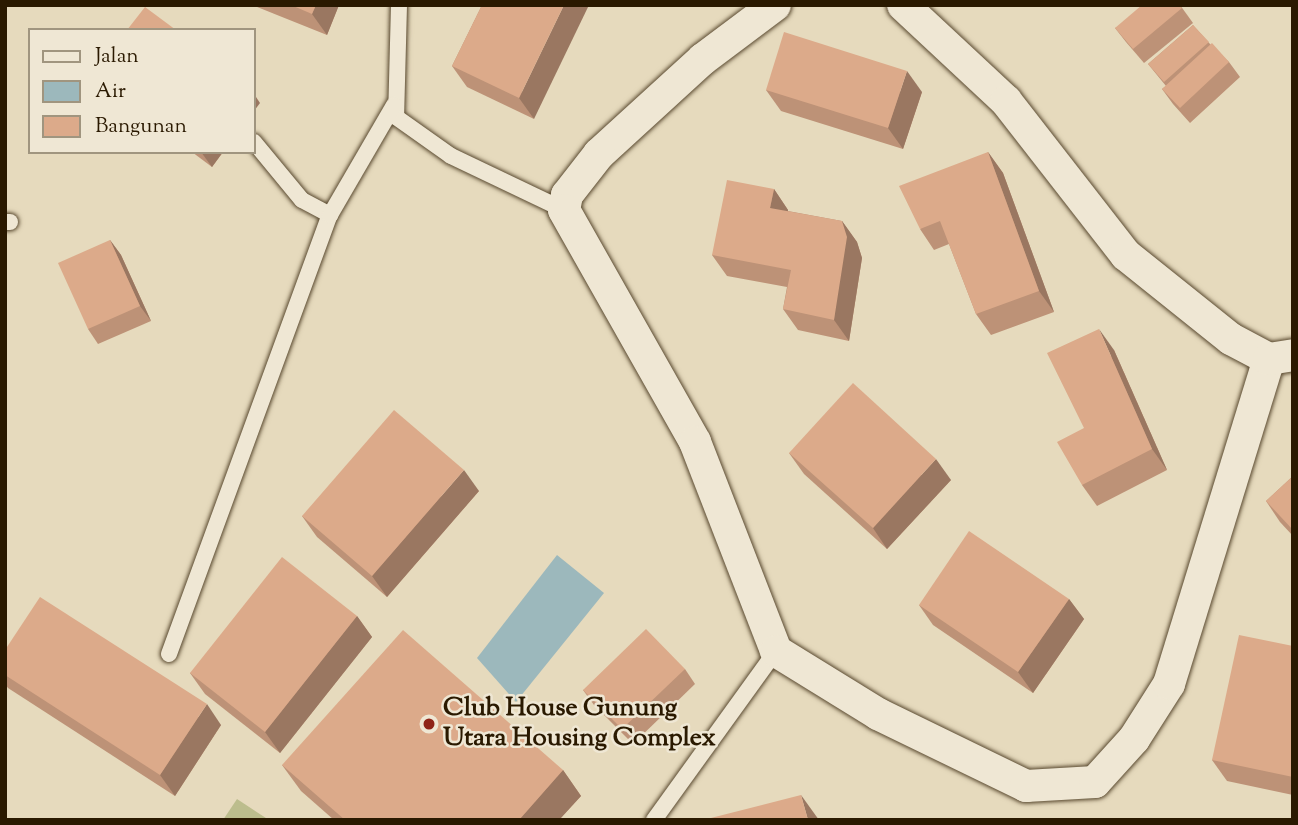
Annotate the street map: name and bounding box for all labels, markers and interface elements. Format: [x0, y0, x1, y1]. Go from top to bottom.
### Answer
legend [28, 28, 256, 154]
text: Jalan [95, 42, 139, 72]
text: Air [95, 77, 126, 107]
text: Bangunan [95, 112, 187, 142]
place label: Club House Gunung Utara Housing Complex [443, 693, 716, 754]
marker: Club House Gunung Utara Housing Complex [421, 716, 437, 732]

